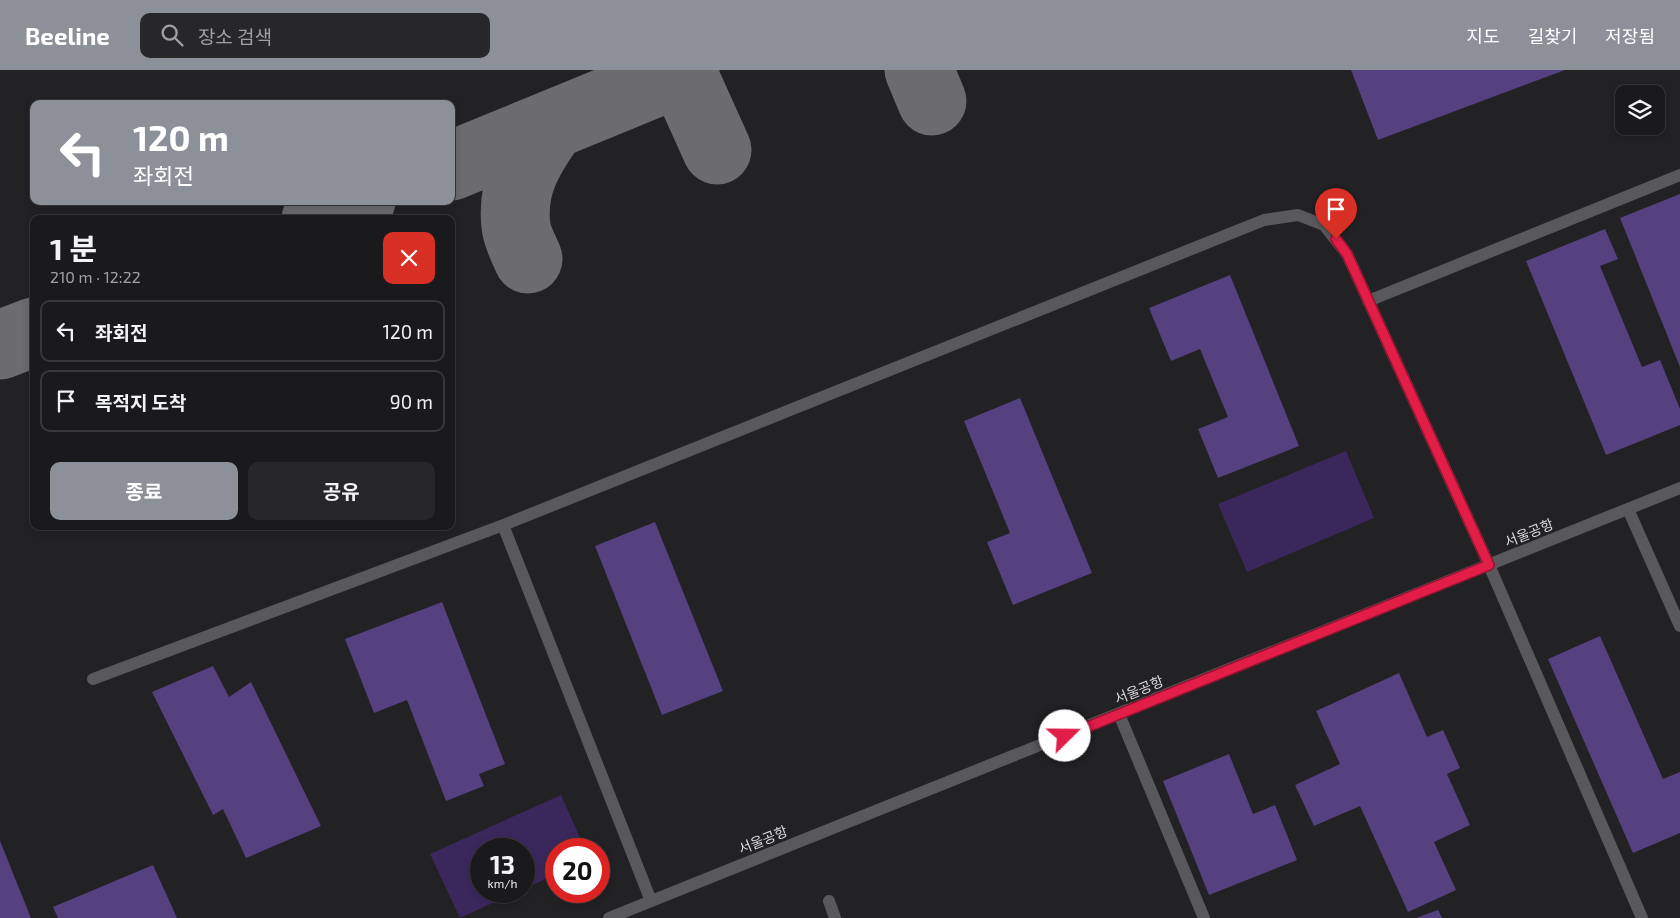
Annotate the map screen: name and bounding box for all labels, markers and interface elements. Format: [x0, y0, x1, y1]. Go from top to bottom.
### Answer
search box [140, 13, 490, 58]
text: Beeline [25, 21, 110, 50]
icon: search [158, 21, 186, 49]
text: 장소 검색 [198, 25, 272, 48]
text: 지도 [1467, 25, 1500, 47]
text: 길찾기 [1528, 25, 1577, 47]
text: 저장됨 [1605, 25, 1655, 47]
map controls [1615, 85, 1665, 135]
button: layers [1615, 85, 1665, 135]
text: 120 m [133, 116, 229, 158]
icon: left [50, 120, 115, 185]
text: 좌회전 [133, 162, 194, 188]
pin [1315, 188, 1357, 239]
icon: arrive [1322, 195, 1350, 223]
text: 1 분 [50, 230, 97, 266]
button: close [383, 232, 435, 284]
text: 210 m · 12:22 [50, 267, 141, 286]
icon: left [52, 317, 80, 345]
text: 120 m [382, 320, 433, 343]
text: 좌회전 [95, 321, 147, 344]
icon: arrive [52, 387, 80, 415]
text: 90 m [390, 390, 433, 413]
text: 목적지 도착 [95, 391, 187, 414]
button: 종료 [50, 462, 238, 520]
button: 공유 [248, 462, 435, 520]
street label: 서울공항 [1502, 515, 1556, 550]
street label: 서울공항 [1112, 672, 1166, 707]
position arrow [1038, 709, 1090, 761]
street label: 서울공항 [736, 822, 790, 857]
speed limit sign: 20 [545, 838, 610, 903]
text: 13 [490, 849, 515, 879]
text: km/h [488, 876, 517, 890]

